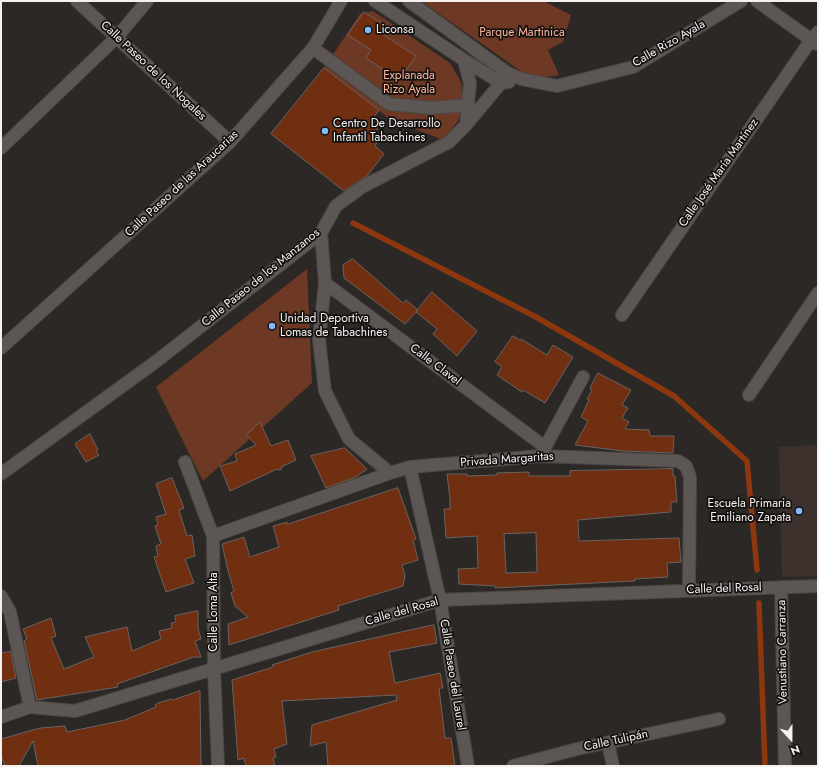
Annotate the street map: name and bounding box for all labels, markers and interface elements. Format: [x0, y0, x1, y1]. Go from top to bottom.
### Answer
street label: Calle Rizo Ayala [630, 17, 708, 71]
street label: Calle Paseo de los Nogales [97, 18, 209, 124]
place label: Liconsa [376, 23, 414, 37]
marker: Liconsa [363, 25, 373, 35]
park label: Parque Martinica [479, 26, 565, 40]
park label: Explanada Rizo Ayala [383, 69, 435, 97]
street label: Calle José María Martínez [676, 116, 762, 230]
place label: Centro De Desarrollo Infantil Tabachines [333, 117, 440, 145]
marker: Centro De Desarrollo Infantil Tabachines [320, 126, 330, 136]
street label: Calle Paseo de las Araucarias [122, 128, 242, 240]
street label: Calle Paseo de los Manzanos [199, 226, 323, 330]
place label: Unidad Deportiva Lomas de Tabachines [280, 312, 387, 340]
marker: Unidad Deportiva Lomas de Tabachines [267, 321, 277, 331]
street label: Calle Clavel [407, 341, 463, 389]
street label: Privada Margaritas [460, 450, 554, 470]
place label: Escuela Primaria Emiliano Zapata [708, 497, 791, 525]
marker: Escuela Primaria Emiliano Zapata [794, 506, 804, 516]
street label: Calle Loma Alta [207, 572, 221, 652]
street label: Calle del Rosal [686, 580, 762, 598]
street label: Calle del Rosal [364, 595, 440, 629]
street label: Venustiano Carranza [775, 600, 791, 704]
street label: Calle Paseo del Laurel [436, 618, 468, 732]
north arrow [771, 719, 811, 759]
street label: Calle Tulipán [583, 727, 649, 755]
text: N [788, 741, 802, 759]

